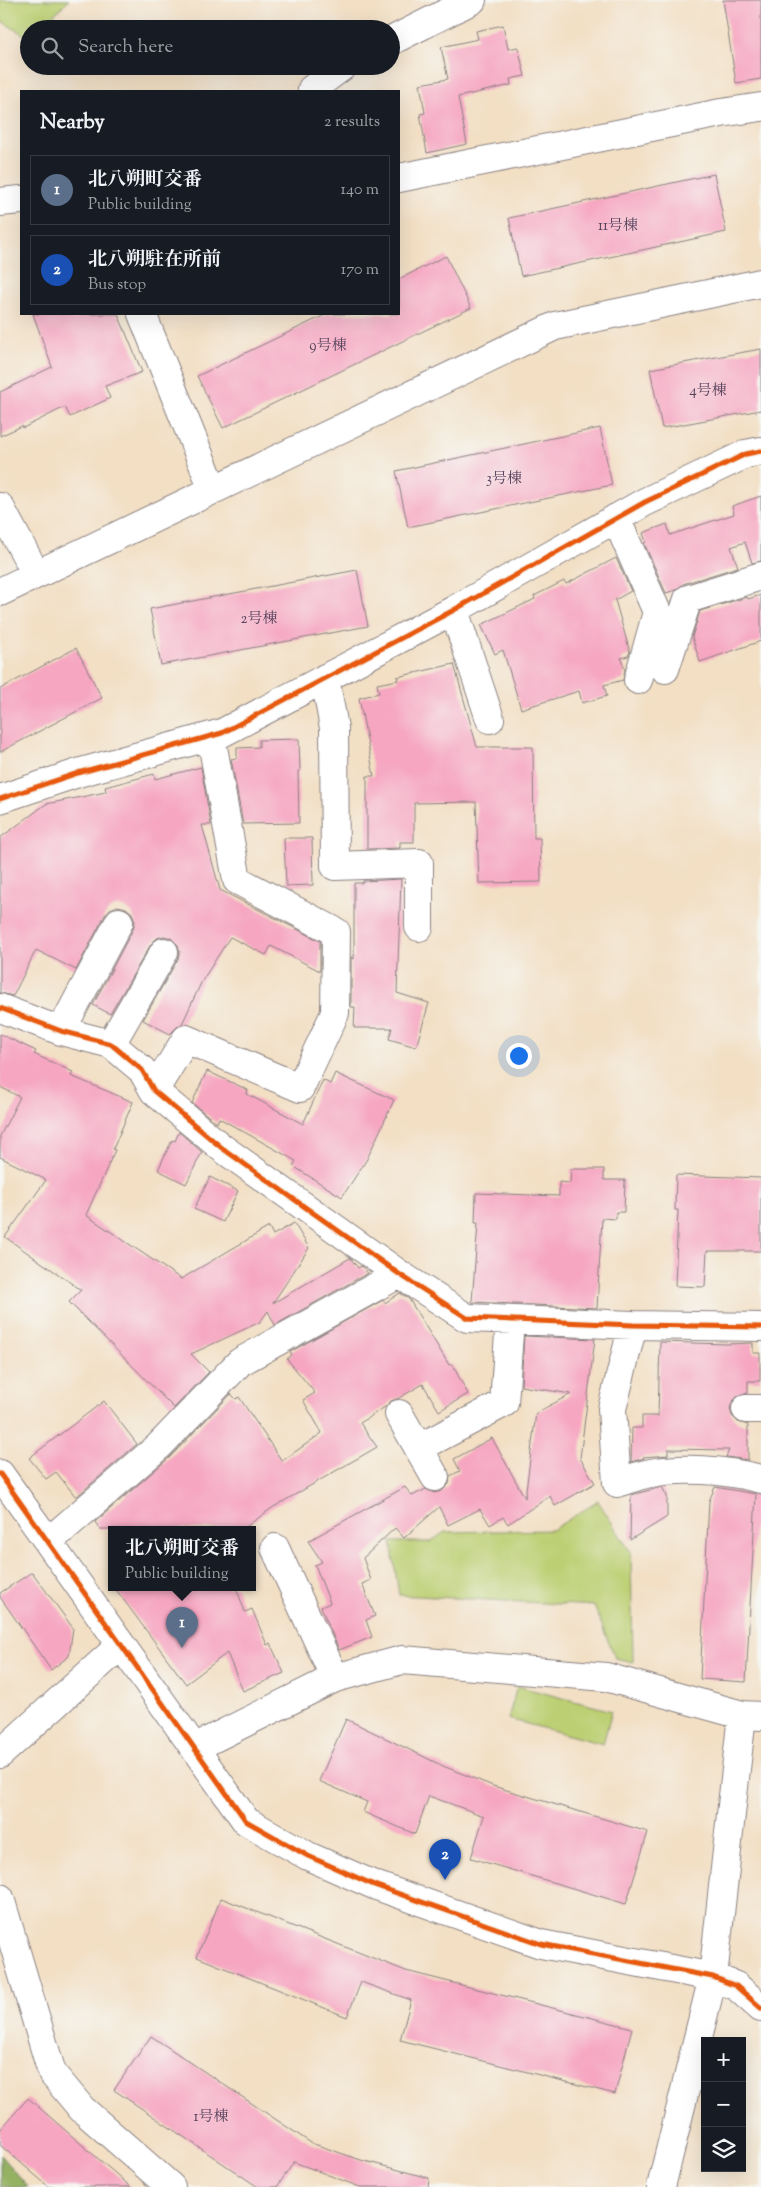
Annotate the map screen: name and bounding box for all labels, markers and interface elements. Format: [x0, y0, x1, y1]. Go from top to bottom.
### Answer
search box [20, 20, 400, 75]
icon: search [38, 34, 66, 62]
text: Search here [78, 34, 173, 61]
text: Nearby [40, 108, 105, 138]
text: 2 results [324, 111, 380, 134]
text: 北八朔町交番 [88, 167, 202, 194]
text: 1 [54, 179, 60, 202]
text: 140 m [341, 179, 379, 202]
text: Public building [88, 194, 192, 217]
house number: 11号棟 [598, 216, 638, 237]
text: 北八朔駐在所前 [88, 247, 221, 274]
text: 2 [53, 259, 61, 282]
text: 170 m [341, 259, 379, 282]
text: Bus stop [88, 274, 146, 297]
house number: 9号棟 [309, 336, 347, 357]
house number: 4号棟 [689, 381, 727, 402]
house number: 3号棟 [486, 469, 522, 490]
house number: 2号棟 [240, 609, 278, 630]
your location [506, 1043, 532, 1069]
popup [108, 1526, 256, 1591]
text: 北八朔町交番 [125, 1536, 239, 1563]
text: Public building [125, 1563, 229, 1586]
pin: 1 [166, 1607, 198, 1648]
pin: 2 [429, 1839, 461, 1880]
map controls [701, 2037, 746, 2172]
button: + [701, 2037, 746, 2082]
button: − [701, 2082, 746, 2127]
house number: 1号棟 [193, 2107, 229, 2128]
button: layers [701, 2127, 746, 2172]

